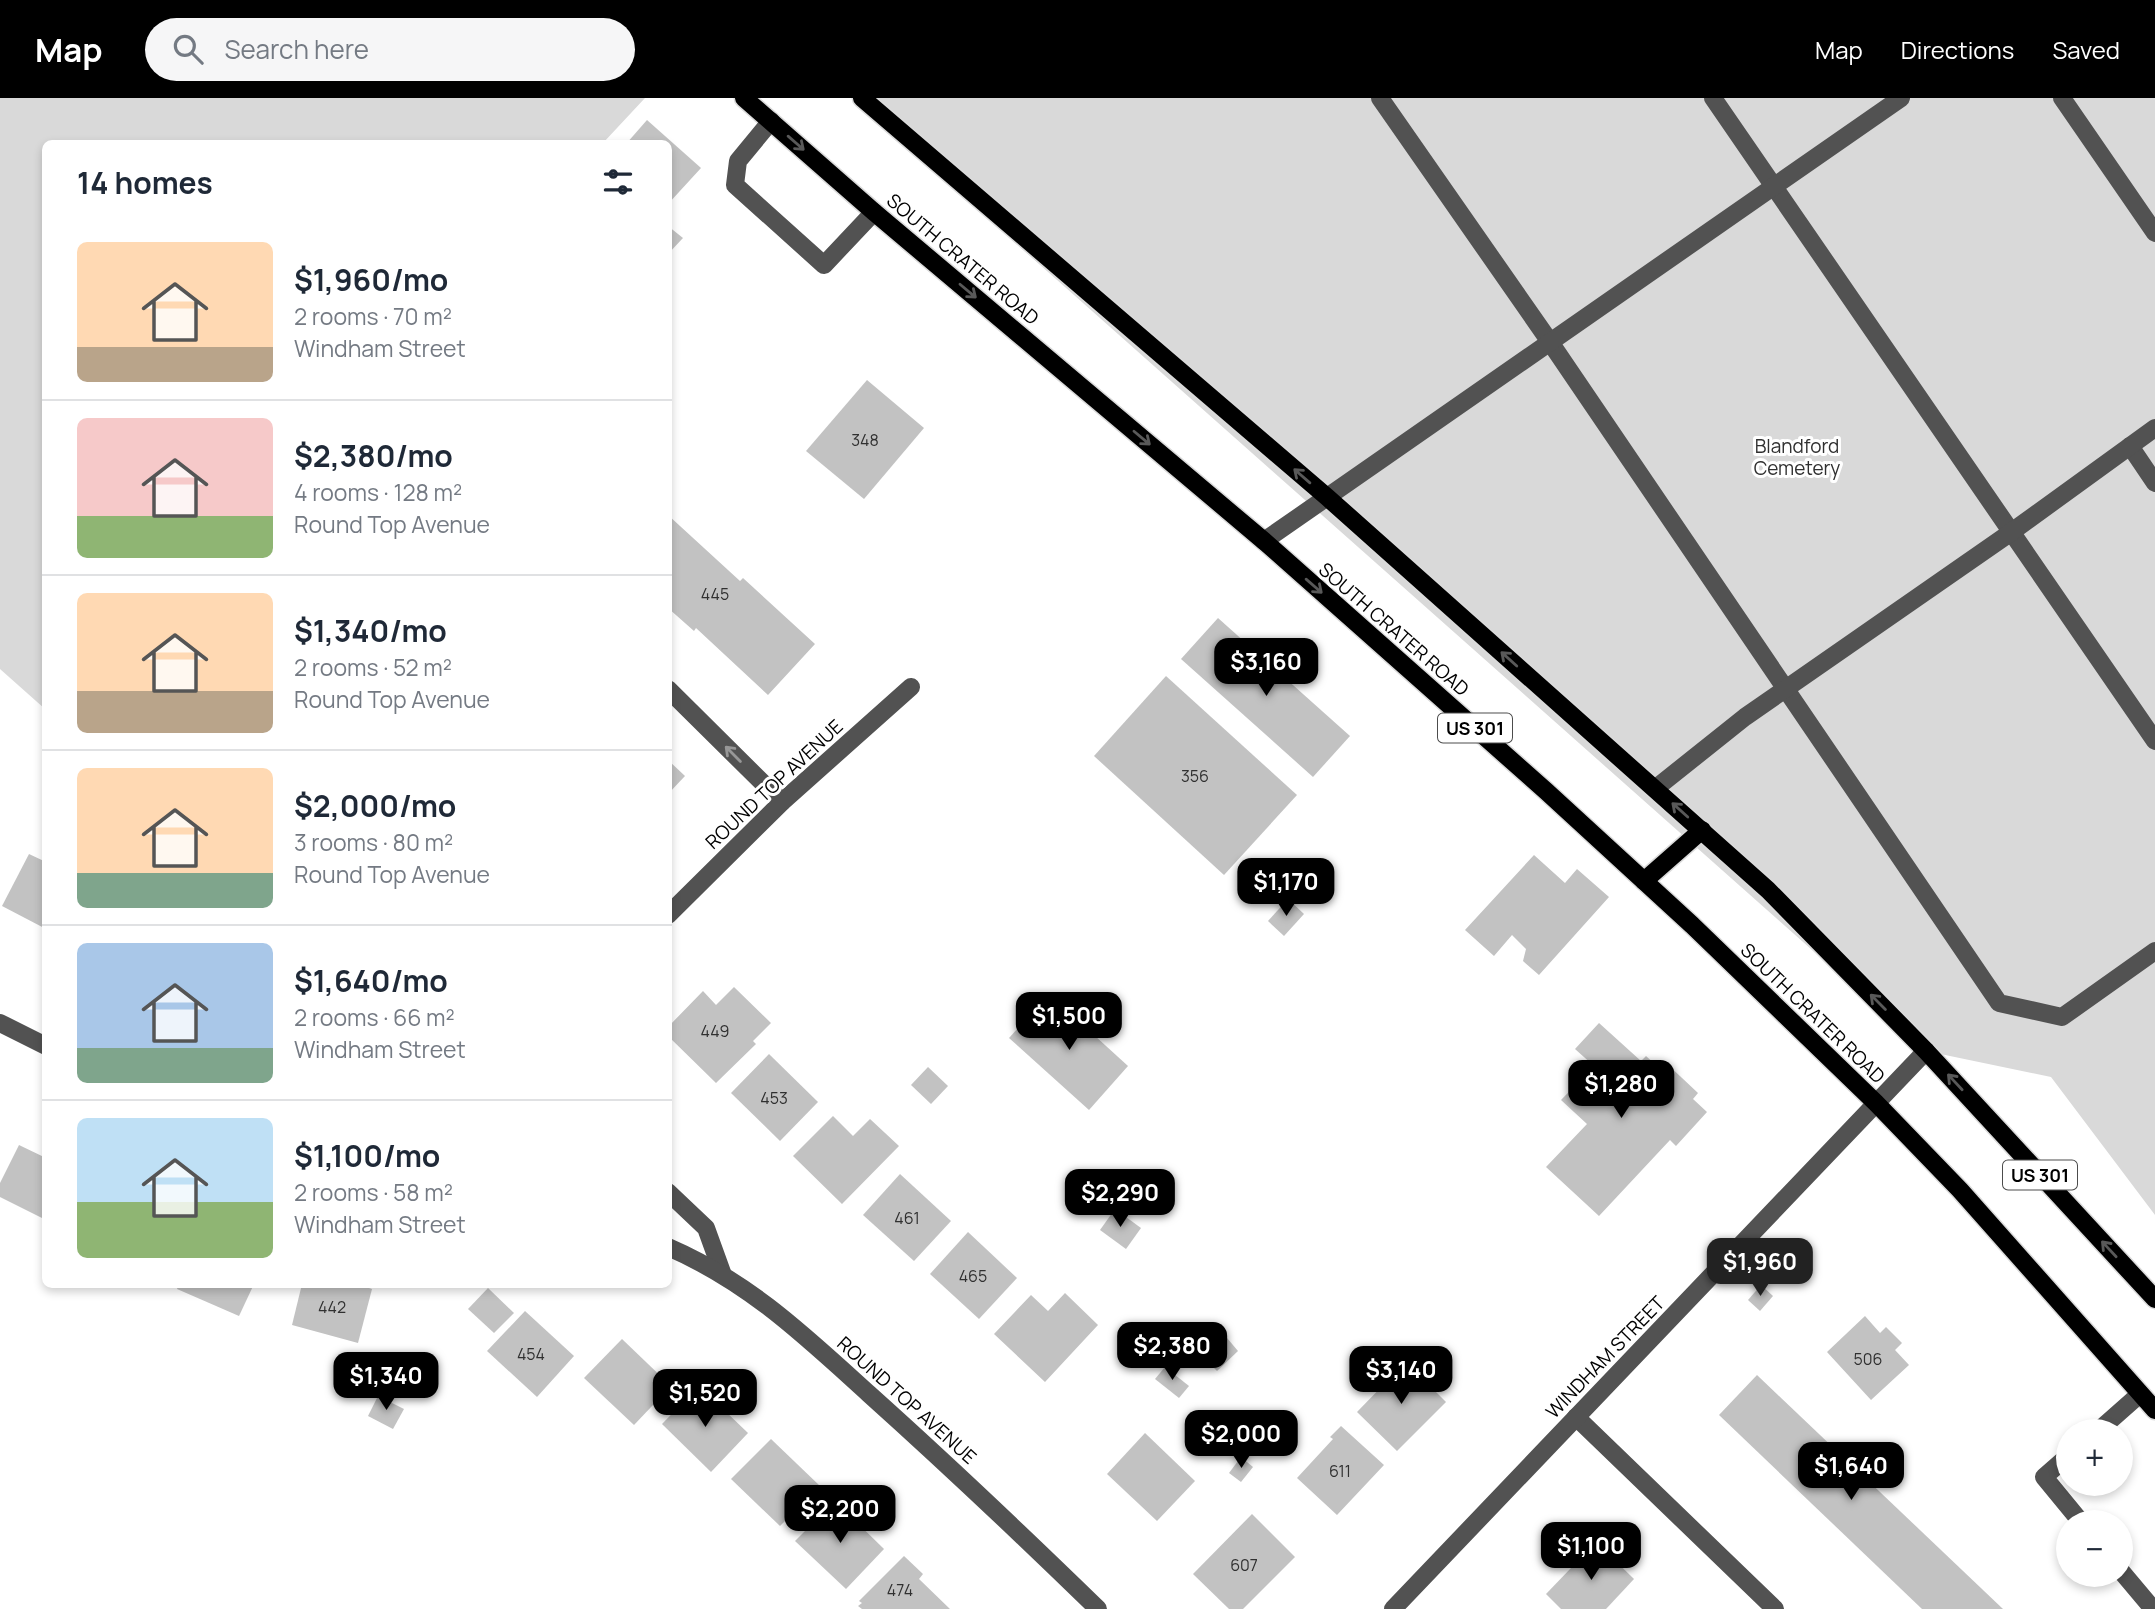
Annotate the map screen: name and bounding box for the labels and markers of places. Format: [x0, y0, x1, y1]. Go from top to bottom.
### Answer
pin: $3,160 [1209, 638, 1323, 698]
pin: $1,170 [1229, 858, 1343, 918]
pin: $1,500 [1012, 992, 1126, 1052]
pin: $1,280 [1564, 1060, 1678, 1120]
pin: $2,290 [1063, 1170, 1177, 1229]
pin: $1,960 [1703, 1238, 1817, 1298]
pin: $2,380 [1115, 1322, 1229, 1382]
pin: $3,140 [1344, 1346, 1458, 1406]
pin: $1,340 [329, 1352, 443, 1412]
pin: $1,520 [648, 1370, 762, 1429]
pin: $2,000 [1184, 1410, 1298, 1470]
pin: $1,640 [1794, 1442, 1908, 1502]
pin: $2,200 [783, 1486, 897, 1545]
pin: $1,100 [1534, 1522, 1648, 1582]

